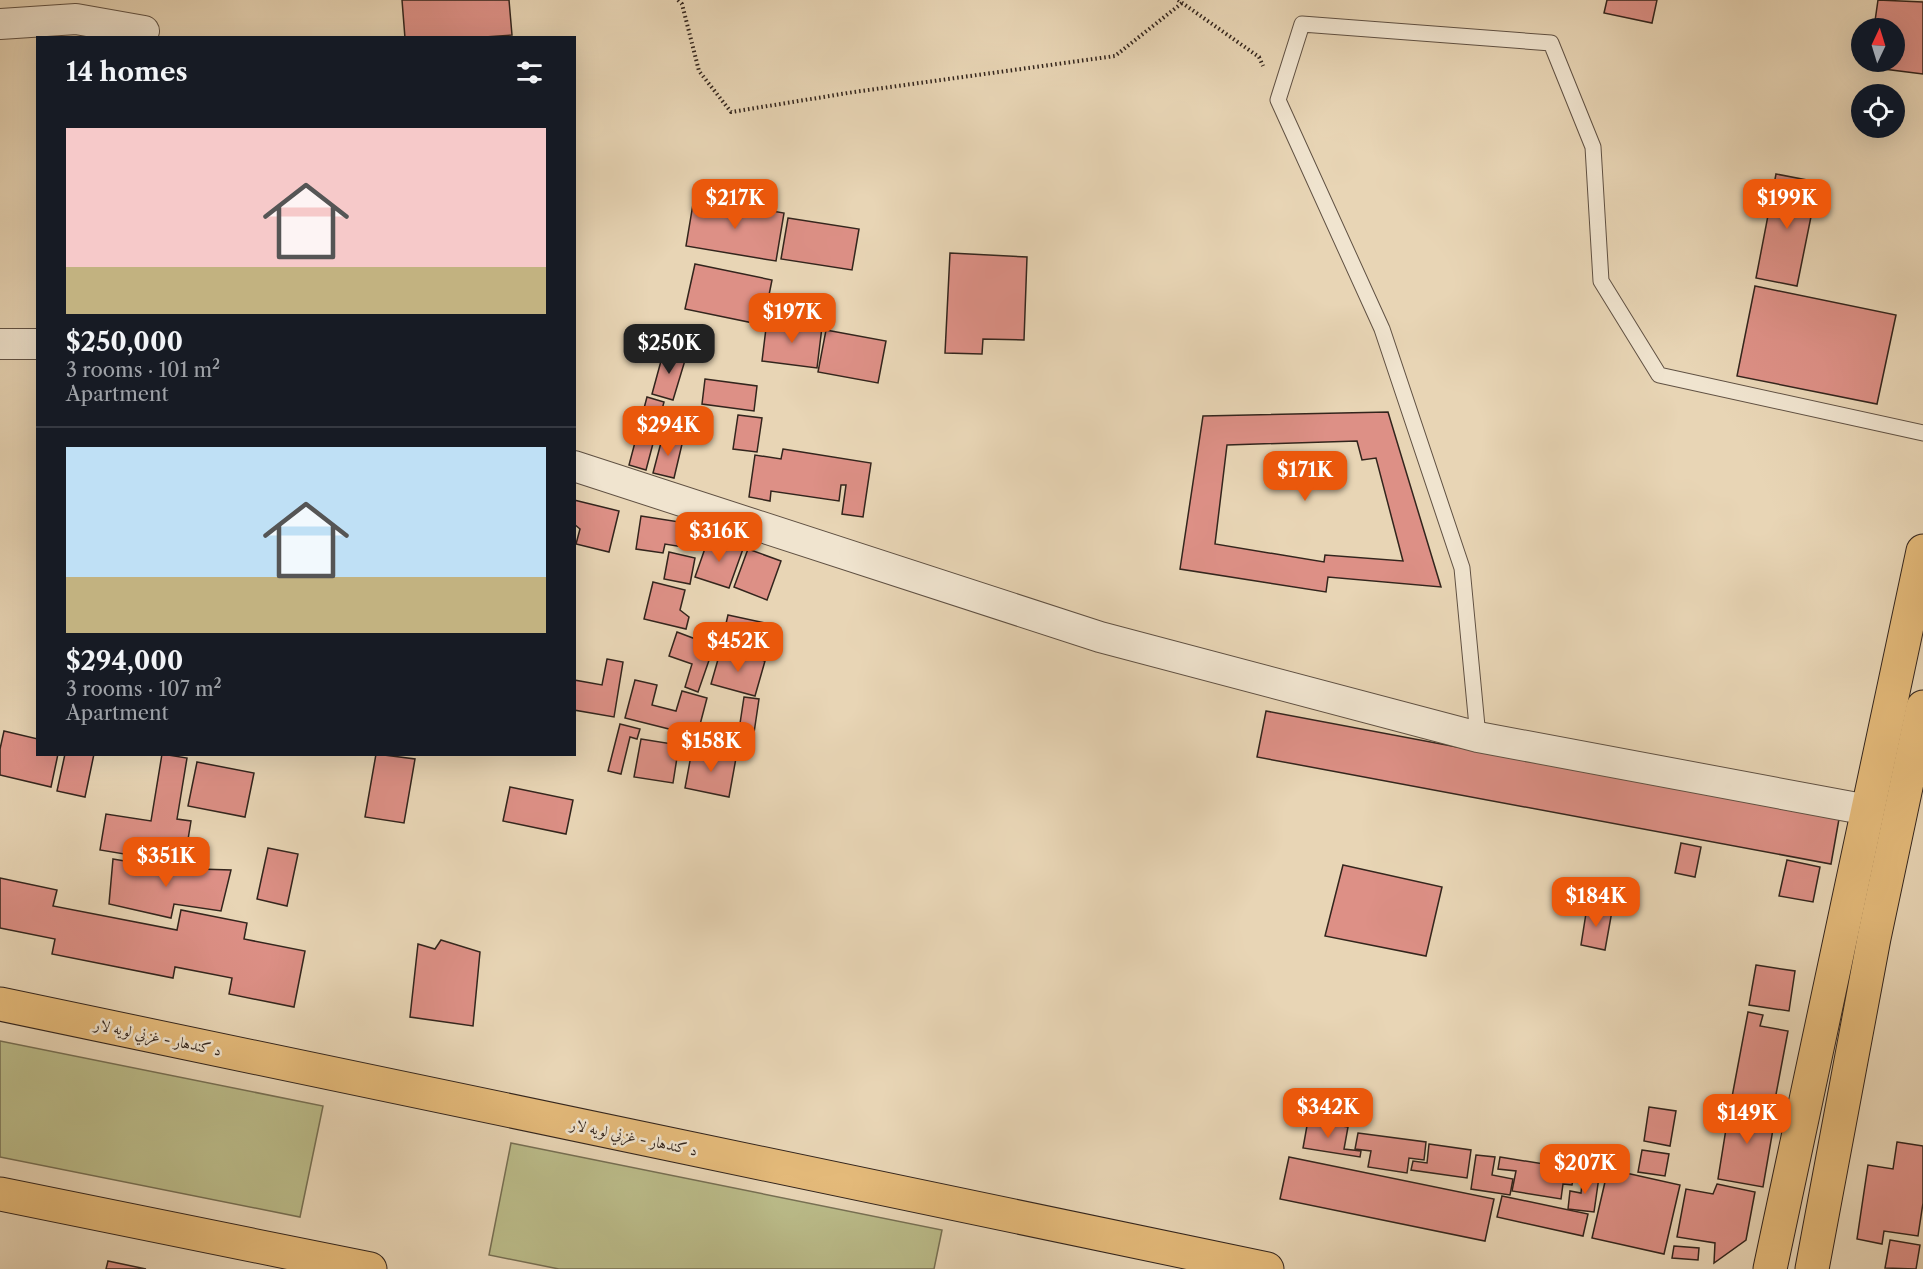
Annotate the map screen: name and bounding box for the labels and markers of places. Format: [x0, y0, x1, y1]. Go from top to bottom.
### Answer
pin: $217K [693, 179, 777, 230]
pin: $199K [1745, 179, 1829, 230]
pin: $197K [750, 293, 834, 344]
pin: $250K [627, 324, 711, 375]
pin: $294K [626, 406, 710, 457]
pin: $171K [1263, 451, 1347, 502]
pin: $316K [677, 512, 761, 563]
pin: $452K [696, 622, 780, 673]
pin: $158K [669, 722, 753, 773]
pin: $351K [124, 837, 208, 888]
pin: $184K [1554, 877, 1638, 928]
pin: $342K [1286, 1088, 1370, 1139]
pin: $149K [1705, 1094, 1789, 1145]
pin: $207K [1543, 1144, 1627, 1195]

